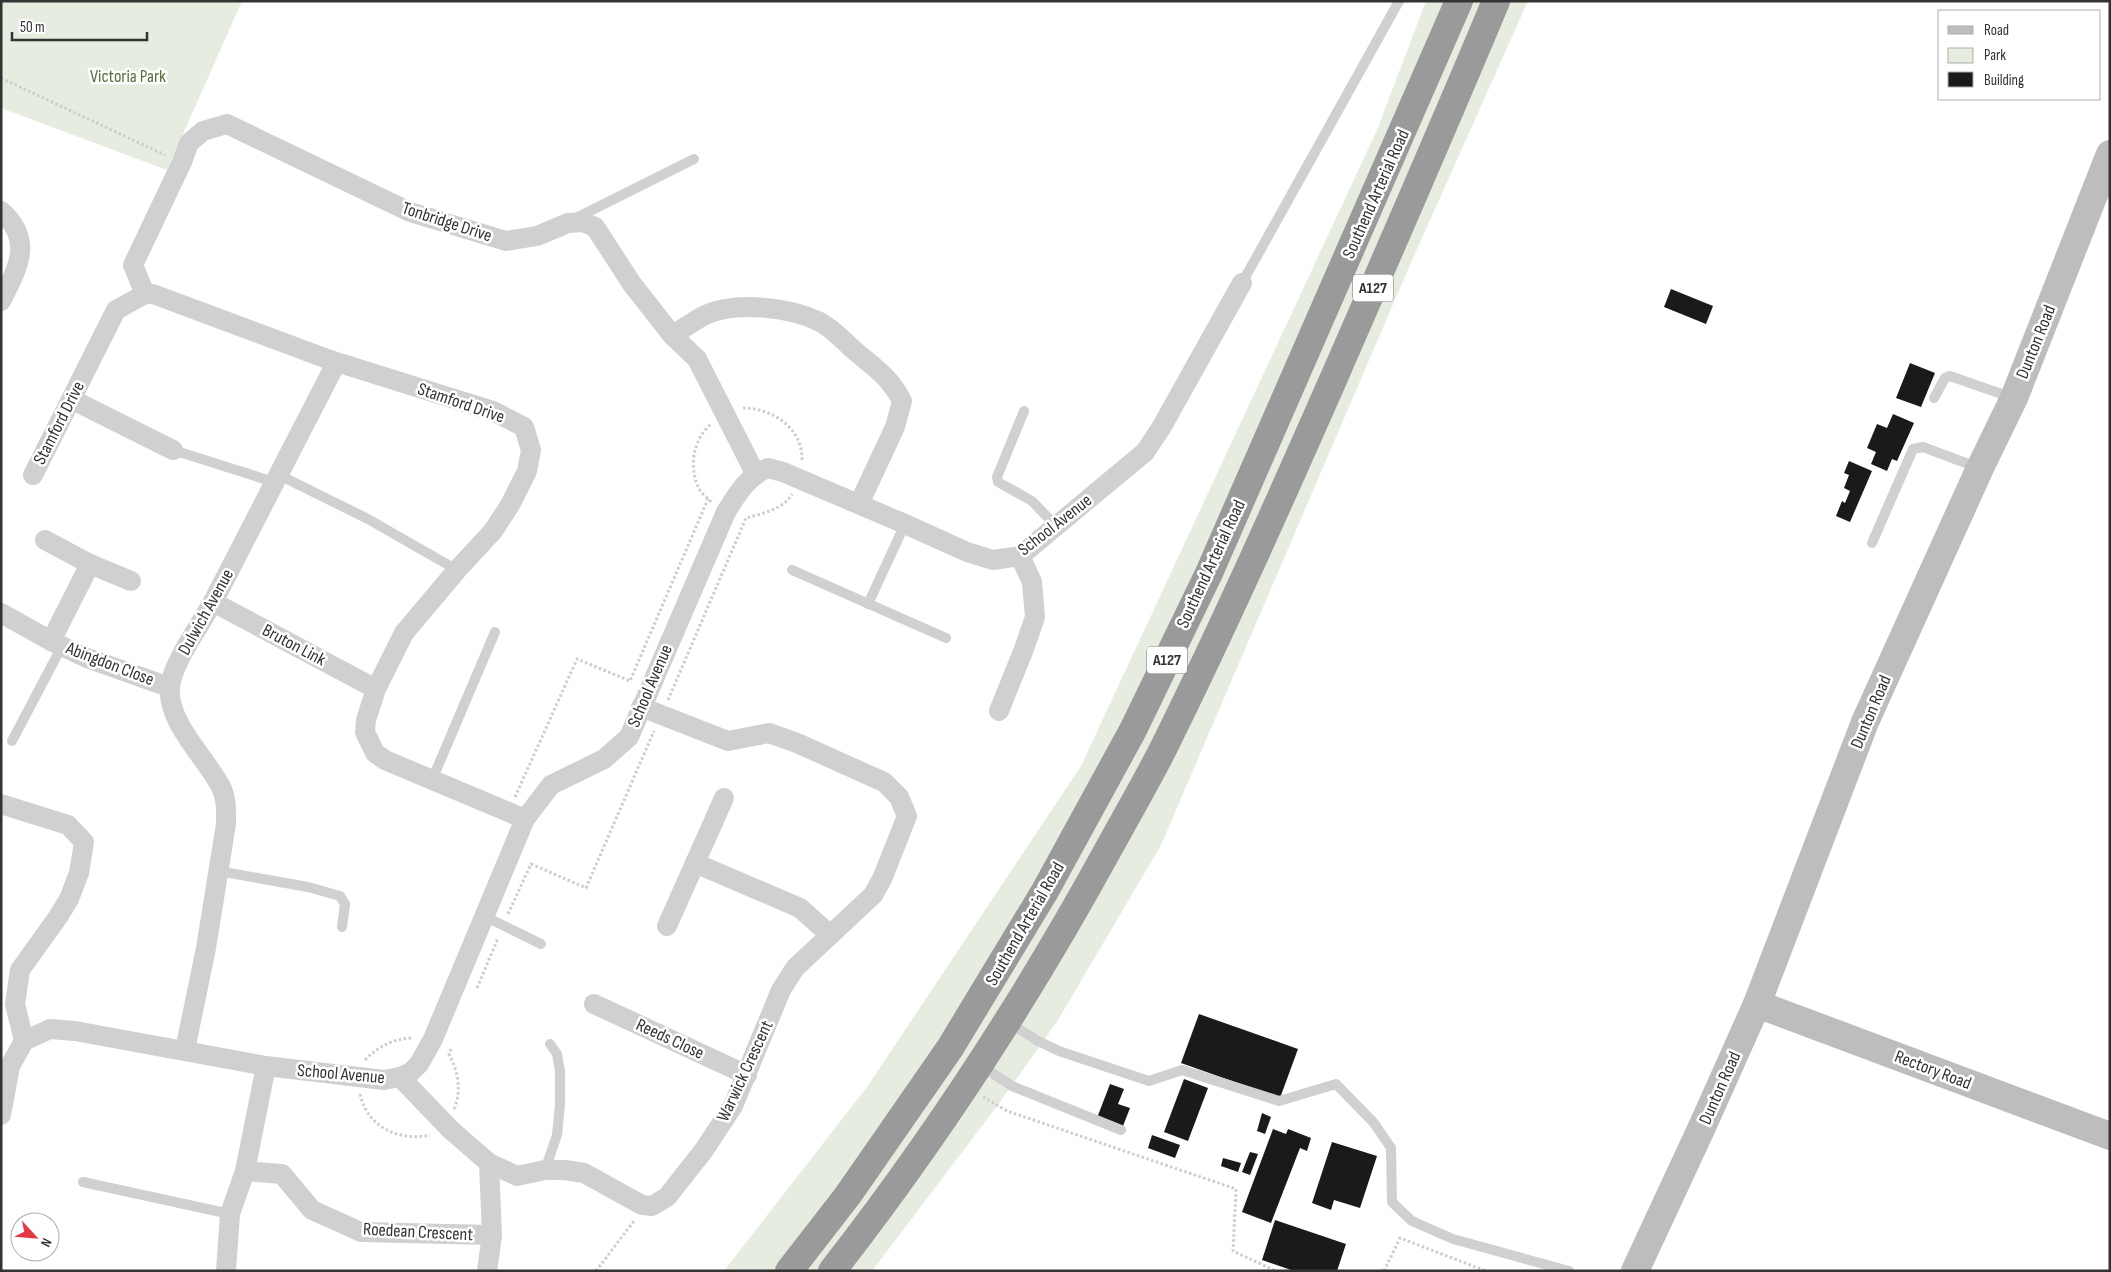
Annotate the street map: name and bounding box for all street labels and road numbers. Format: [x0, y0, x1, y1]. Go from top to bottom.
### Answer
street label: Southend Arterial Road [1338, 126, 1414, 262]
street label: Tonbridge Drive [399, 198, 495, 246]
road number: A127 [1353, 274, 1393, 302]
street label: Dunton Road [2012, 302, 2060, 382]
street label: Stamford Drive [29, 378, 89, 468]
street label: Stamford Drive [415, 378, 507, 428]
street label: School Avenue [1014, 490, 1096, 560]
street label: Southend Arterial Road [1172, 497, 1250, 631]
street label: Dulwich Avenue [174, 565, 238, 659]
street label: Bruton Link [259, 620, 329, 670]
street label: Abingdon Close [62, 637, 157, 690]
street label: School Avenue [623, 641, 677, 731]
road number: A127 [1147, 646, 1187, 674]
street label: Dunton Road [1846, 672, 1896, 752]
street label: Southend Arterial Road [981, 859, 1069, 989]
street label: Reeds Close [633, 1014, 707, 1064]
street label: Warwick Crescent [712, 1017, 778, 1125]
street label: Rectory Road [1892, 1046, 1974, 1094]
street label: Dunton Road [1695, 1048, 1745, 1128]
street label: School Avenue [296, 1060, 386, 1088]
street label: Roedean Crescent [363, 1219, 474, 1245]

